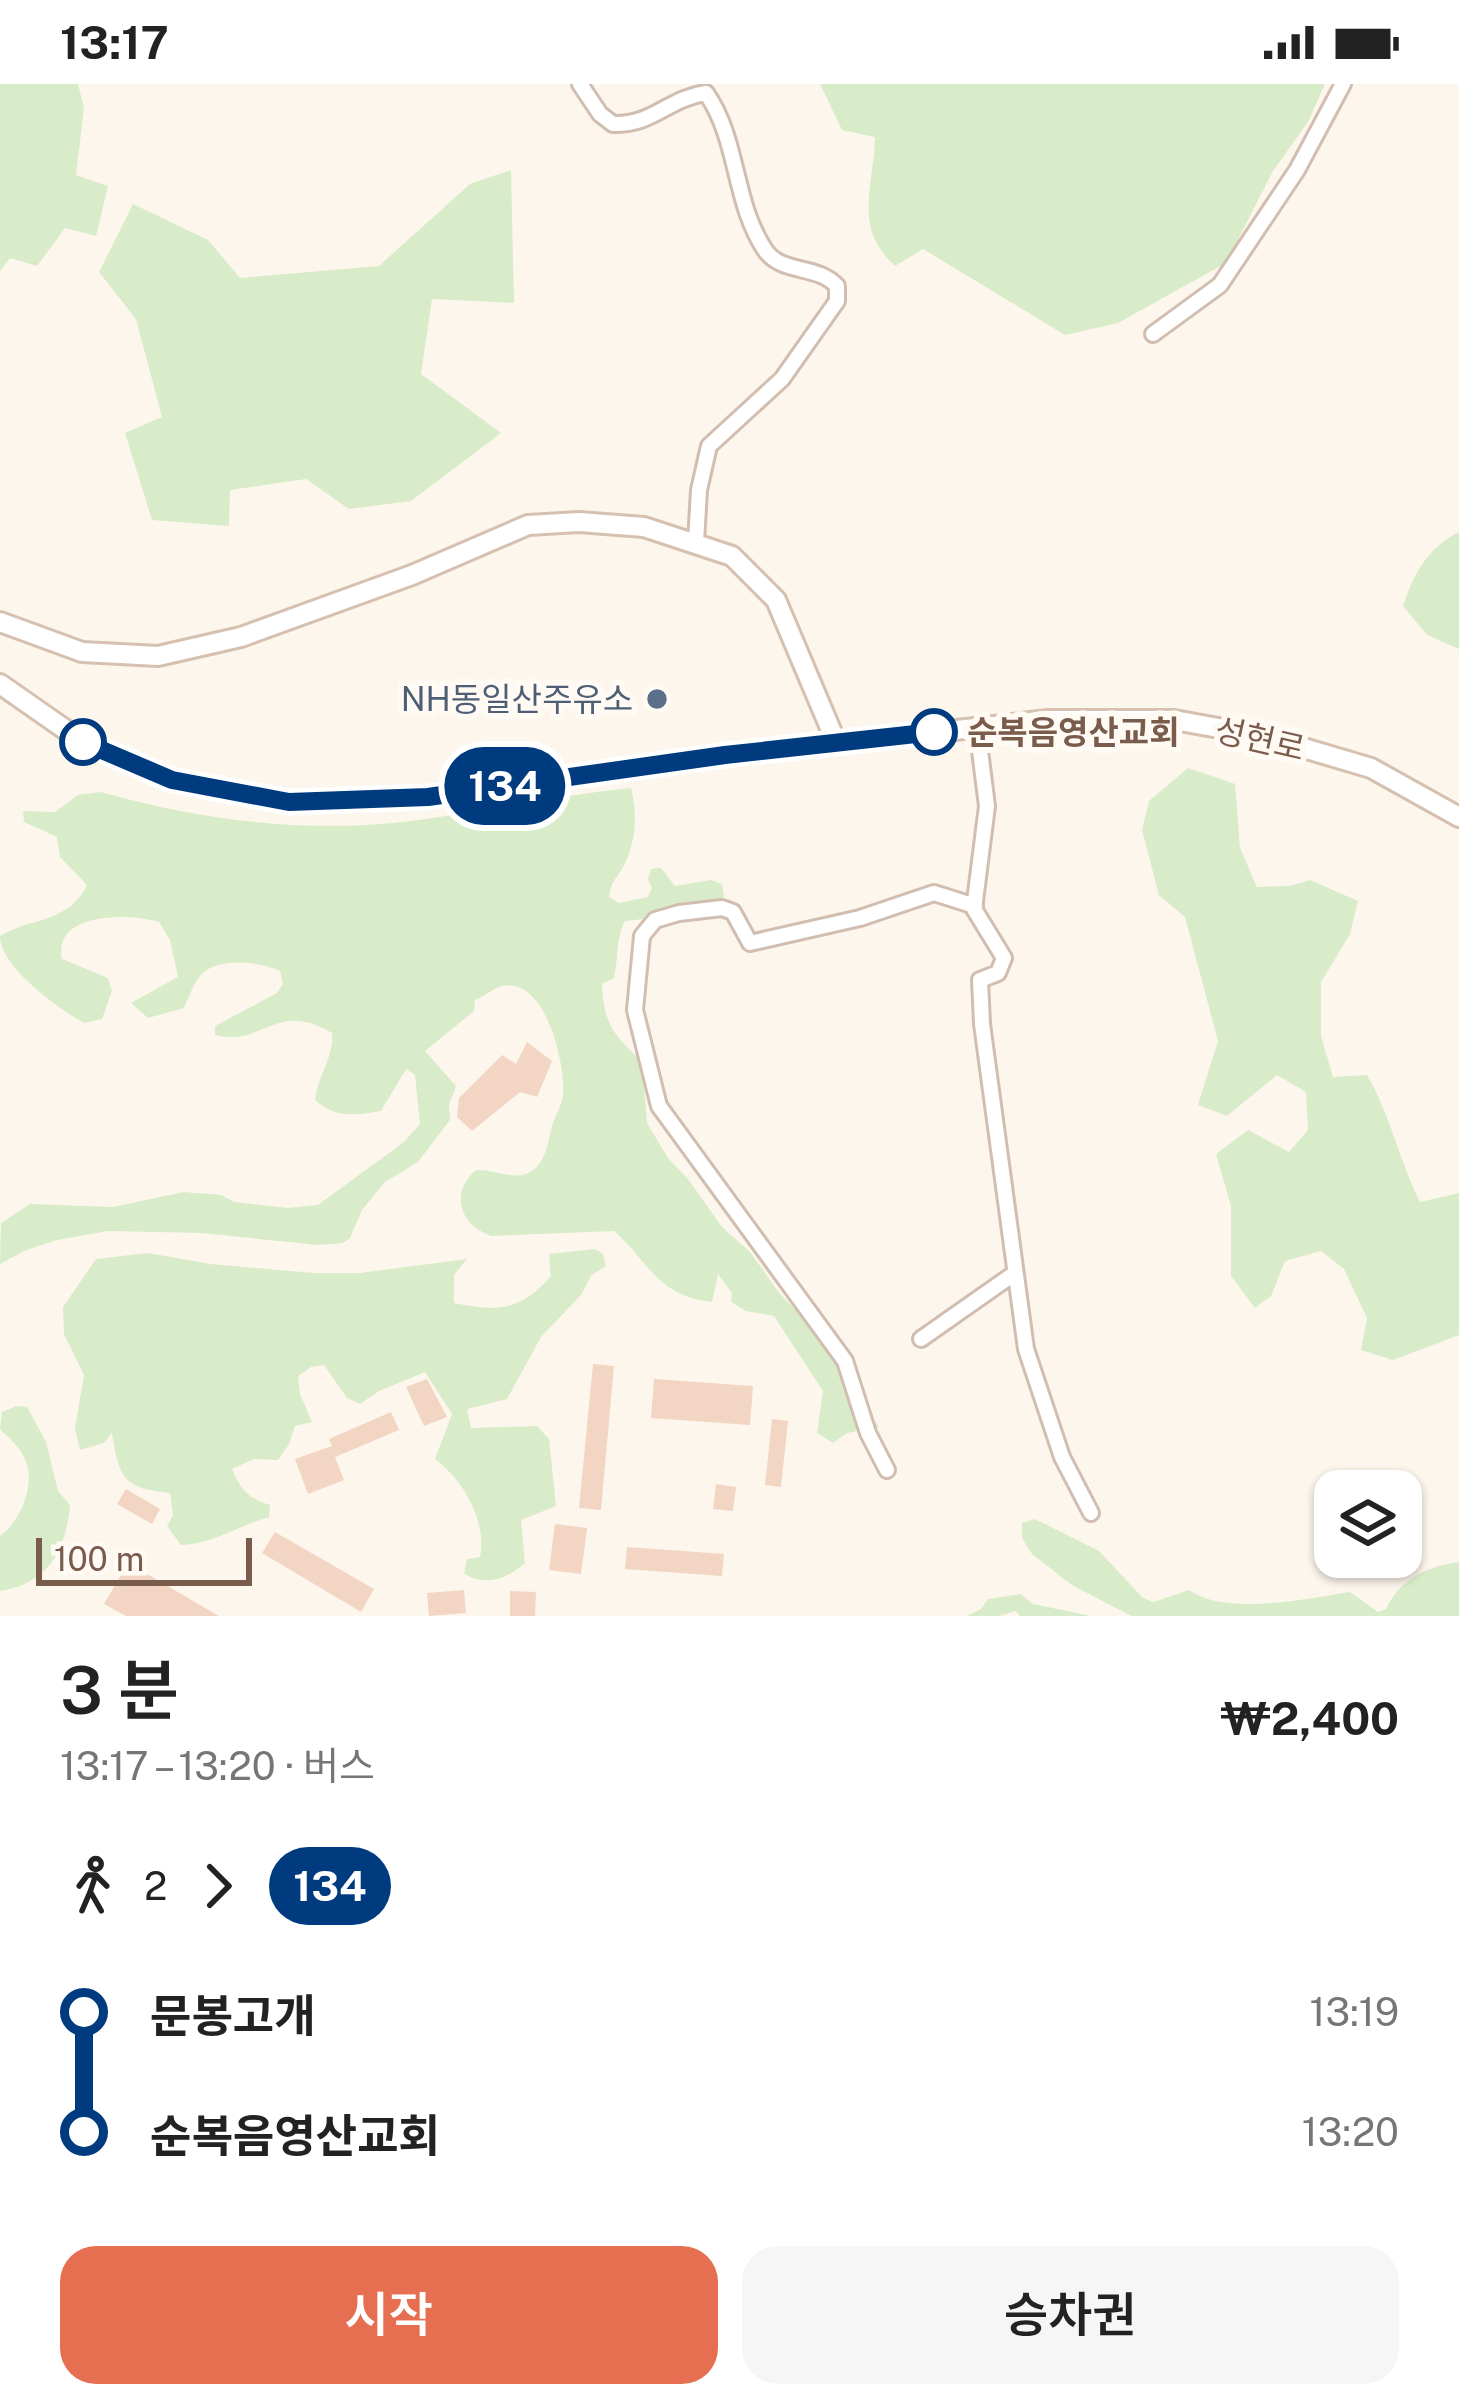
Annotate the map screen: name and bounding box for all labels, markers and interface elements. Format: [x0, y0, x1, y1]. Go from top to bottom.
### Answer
text: 13:17 [60, 16, 169, 69]
place label: NH동일산주유소 [401, 680, 633, 718]
marker: NH동일산주유소 [644, 686, 670, 712]
marker: 순복음영산교회 [912, 710, 956, 754]
street label: 성현로 [1211, 710, 1309, 768]
place label: 순복음영산교회 [967, 713, 1180, 751]
unlabelled marker [61, 720, 105, 764]
line badge: 134 [436, 747, 574, 825]
text: 134 [468, 761, 542, 810]
map controls [1314, 1470, 1422, 1578]
button: layers [1314, 1470, 1422, 1578]
scale bar [36, 1532, 252, 1585]
text: 100 m [54, 1540, 144, 1578]
text: 3 분 [60, 1651, 179, 1729]
text: ₩2,400 [1220, 1692, 1399, 1745]
text: 13:17 – 13:20 · 버스 [60, 1743, 375, 1789]
icon: walk [60, 1853, 126, 1919]
icon: forward [185, 1853, 251, 1919]
text: 134 [293, 1861, 367, 1910]
text: 2 [144, 1863, 167, 1909]
text: 문봉고개 [150, 1989, 316, 2042]
text: 13:19 [1310, 1989, 1399, 2035]
text: 순복음영산교회 [150, 2109, 440, 2162]
text: 13:20 [1302, 2109, 1399, 2155]
button: 시작 [60, 2246, 718, 2384]
button: 승차권 [742, 2246, 1399, 2384]

